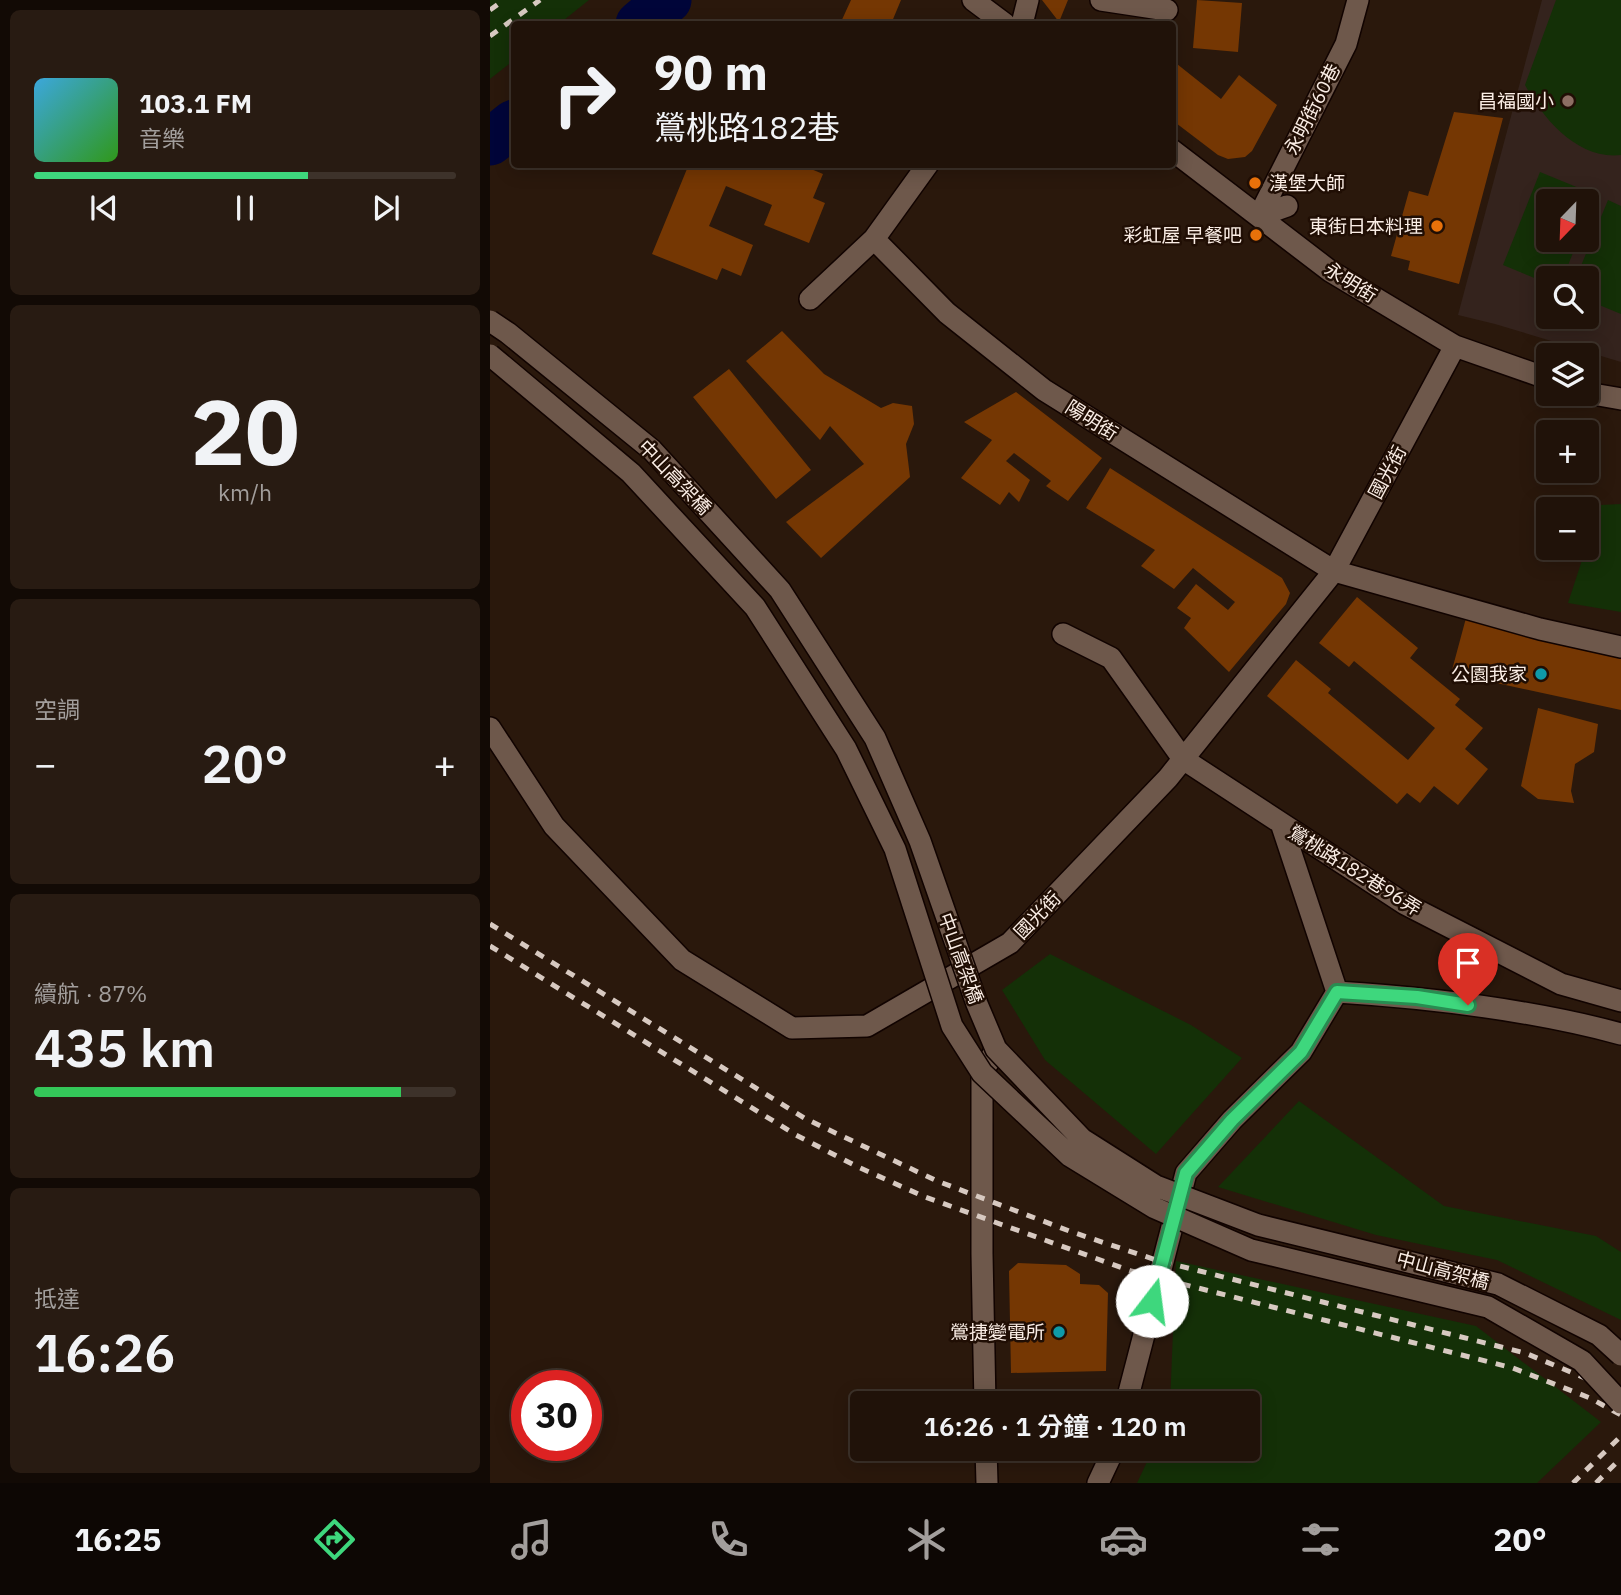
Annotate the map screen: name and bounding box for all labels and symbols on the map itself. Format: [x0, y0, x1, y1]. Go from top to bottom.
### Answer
street label: 永明街60巷 [1279, 60, 1345, 158]
place label: 昌福國小 [1478, 89, 1554, 113]
marker: 昌福國小 [1560, 93, 1576, 109]
place label: 漢堡大師 [1269, 171, 1345, 195]
marker: 漢堡大師 [1247, 175, 1263, 191]
north arrow [1536, 189, 1600, 252]
place label: 東街日本料理 [1309, 214, 1423, 238]
marker: 東街日本料理 [1429, 218, 1445, 234]
place label: 彩虹屋 早餐吧 [1124, 223, 1242, 247]
marker: 彩虹屋 早餐吧 [1248, 227, 1264, 243]
street label: 永明街 [1320, 257, 1382, 307]
street label: 陽明街 [1061, 395, 1123, 445]
street label: 中山高架橋 [633, 434, 717, 520]
street label: 國光街 [1363, 441, 1411, 503]
place label: 公園我家 [1451, 662, 1527, 686]
marker: 公園我家 [1533, 666, 1549, 682]
street label: 鶯桃路182巷96弄 [1284, 820, 1426, 920]
street label: 國光街 [1009, 886, 1065, 944]
street label: 中山高架橋 [933, 909, 989, 1007]
pin [1438, 933, 1498, 1005]
street label: 中山高架橋 [1394, 1246, 1492, 1294]
position arrow [1115, 1264, 1189, 1338]
place label: 鶯捷變電所 [950, 1320, 1045, 1344]
marker: 鶯捷變電所 [1051, 1324, 1067, 1340]
speed limit sign: 30 [511, 1370, 602, 1461]

